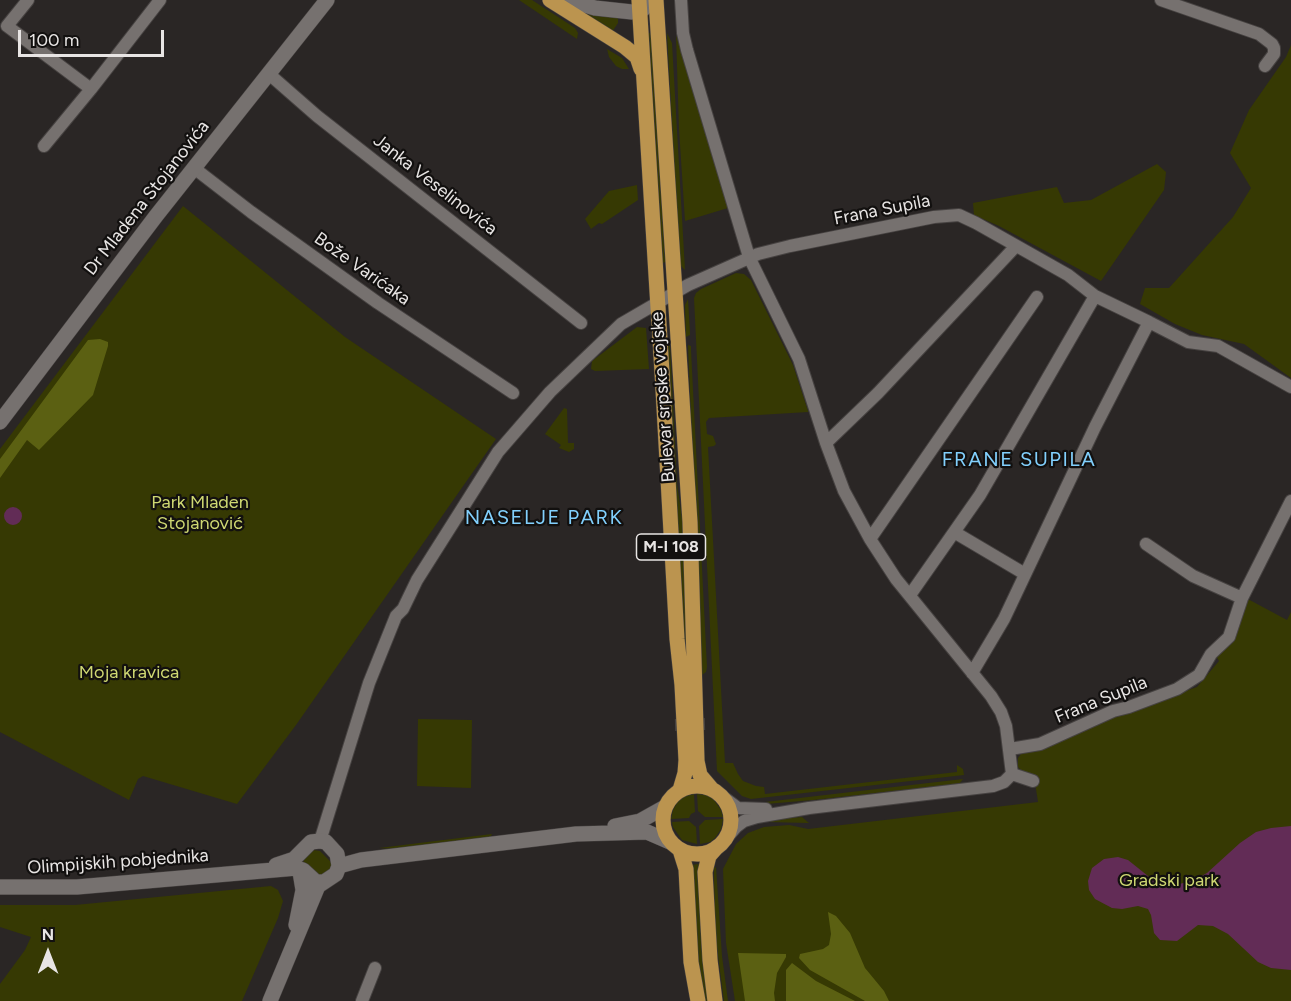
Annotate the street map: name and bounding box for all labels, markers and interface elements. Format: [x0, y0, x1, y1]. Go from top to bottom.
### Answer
scale bar [21, 18, 166, 56]
text: 100 m [29, 29, 79, 51]
street label: Dr Mladena Stojanovića [80, 116, 214, 280]
street label: Janka Veselinovića [369, 130, 501, 240]
street label: Frana Supila [832, 190, 932, 230]
street label: Bože Varićaka [310, 228, 414, 310]
street label: Bulevar srpske vojske [646, 311, 680, 483]
district label: FRANE SUPILA [942, 448, 1096, 472]
park label: Park Mladen Stojanović [151, 492, 249, 534]
district label: NASELJE PARK [465, 506, 623, 530]
road number: M-I 108 [636, 534, 706, 560]
park label: Moja kravica [79, 662, 179, 684]
street label: Frana Supila [1052, 672, 1150, 728]
street label: Olimpijskih pobjednika [27, 845, 209, 879]
park label: Gradski park [1119, 870, 1219, 892]
north arrow [18, 923, 78, 983]
text: N [42, 925, 54, 944]

